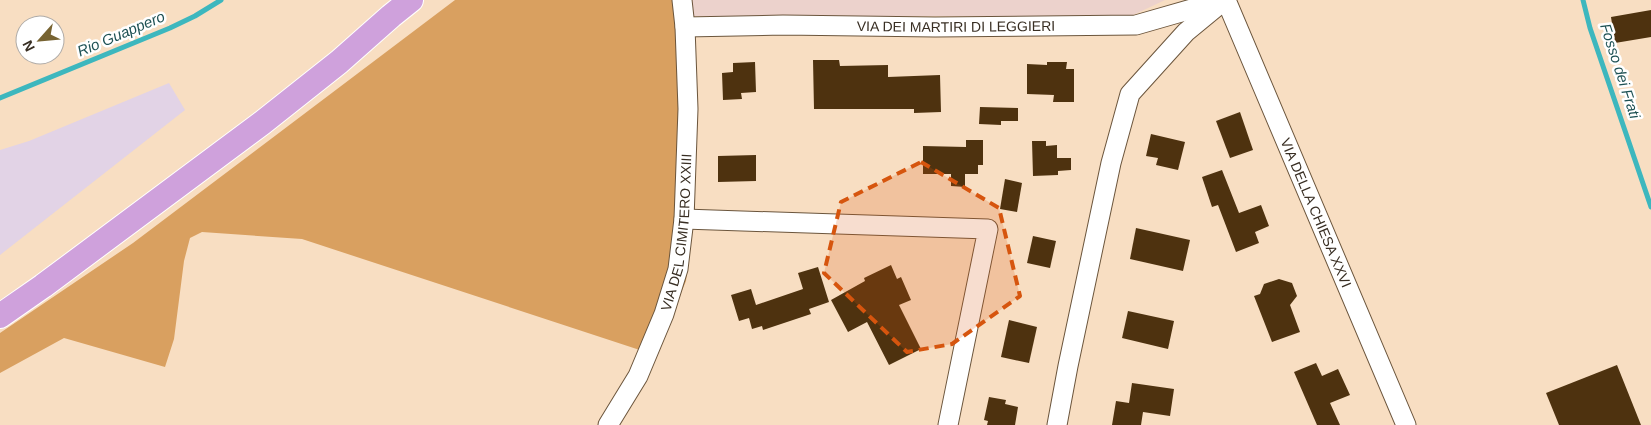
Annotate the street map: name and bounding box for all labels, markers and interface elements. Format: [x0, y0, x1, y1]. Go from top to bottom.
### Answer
water label: Rio Guappero [74, 7, 167, 60]
north arrow [15, 15, 65, 65]
street label: VIA DEI MARTIRI DI LEGGIERI [857, 18, 1055, 35]
water label: Fosso dei Frati [1597, 21, 1644, 121]
text: N [19, 38, 38, 54]
street label: VIA DELLA CHIESA XXVI [1277, 136, 1355, 290]
street label: VIA DEL CIMITERO XXIII [657, 153, 694, 313]

